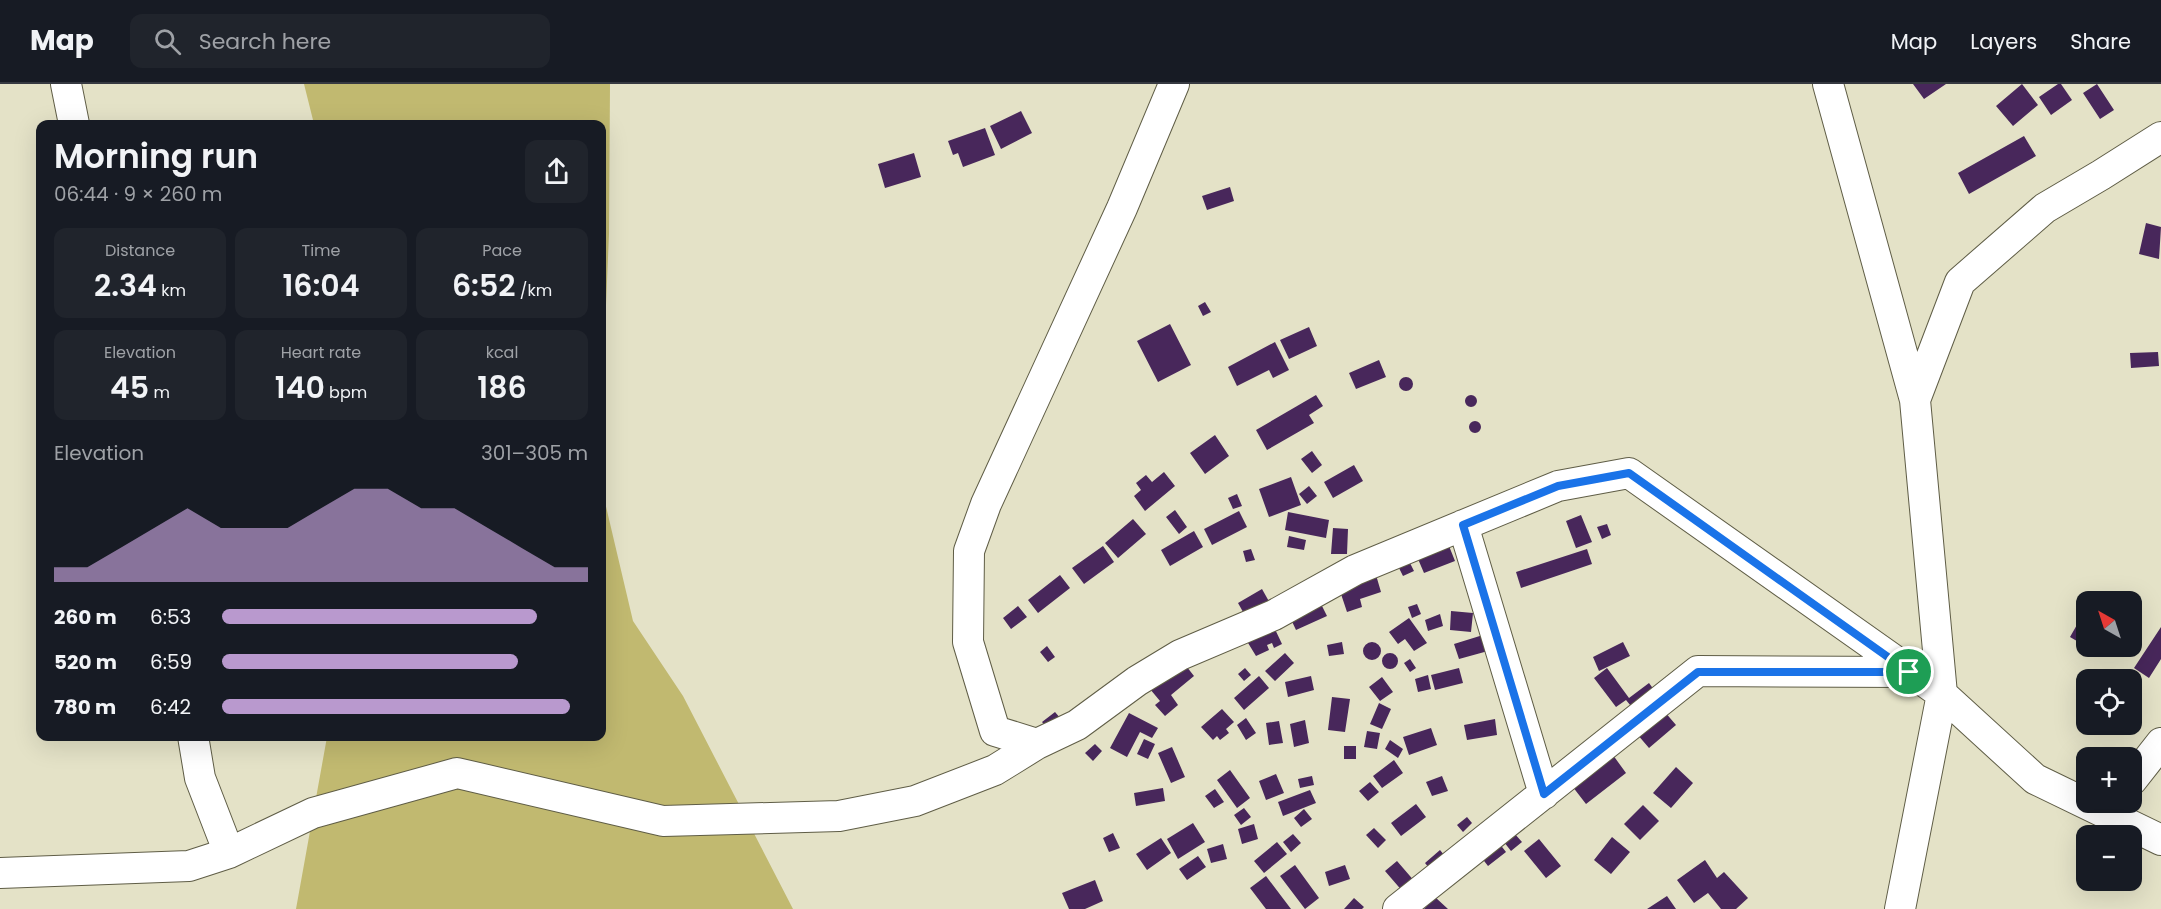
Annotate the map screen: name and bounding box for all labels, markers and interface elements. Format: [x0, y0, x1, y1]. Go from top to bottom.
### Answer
search box [130, 14, 550, 68]
text: Map [30, 21, 94, 60]
icon: search [151, 25, 184, 58]
text: Search here [199, 26, 331, 57]
text: Map [1891, 27, 1937, 56]
text: Layers [1970, 27, 2037, 56]
text: Share [2070, 27, 2131, 56]
text: Morning run [54, 133, 258, 180]
button: share [525, 140, 588, 203]
text: 06:44 · 9 × 260 m [54, 180, 222, 208]
text: Distance [105, 239, 175, 262]
text: Time [302, 239, 341, 262]
text: Pace [482, 239, 522, 262]
text: 2.34 [94, 264, 157, 307]
text: 16:04 [282, 264, 360, 307]
text: 6:52 [452, 264, 516, 307]
text: km [157, 279, 186, 302]
text: /km [516, 279, 552, 302]
text: Elevation [104, 341, 176, 364]
text: Heart rate [281, 341, 361, 364]
text: kcal [486, 341, 518, 364]
text: 45 [110, 366, 149, 409]
text: 140 [275, 366, 325, 409]
text: 186 [477, 366, 527, 409]
text: m [149, 381, 170, 404]
text: bpm [325, 381, 367, 404]
text: Elevation [54, 439, 144, 467]
text: 301–305 m [481, 439, 588, 467]
north arrow [2076, 591, 2142, 657]
map controls [2076, 591, 2142, 891]
text: 260 m [54, 603, 117, 631]
text: 6:53 [150, 603, 191, 631]
pin [1883, 646, 1934, 697]
text: 520 m [54, 648, 117, 676]
text: 6:59 [150, 648, 192, 676]
icon: arrive [1892, 655, 1925, 688]
button: locate [2076, 669, 2142, 735]
text: 780 m [54, 693, 116, 721]
text: 6:42 [150, 693, 191, 721]
button: + [2076, 747, 2142, 813]
button: − [2076, 825, 2142, 891]

